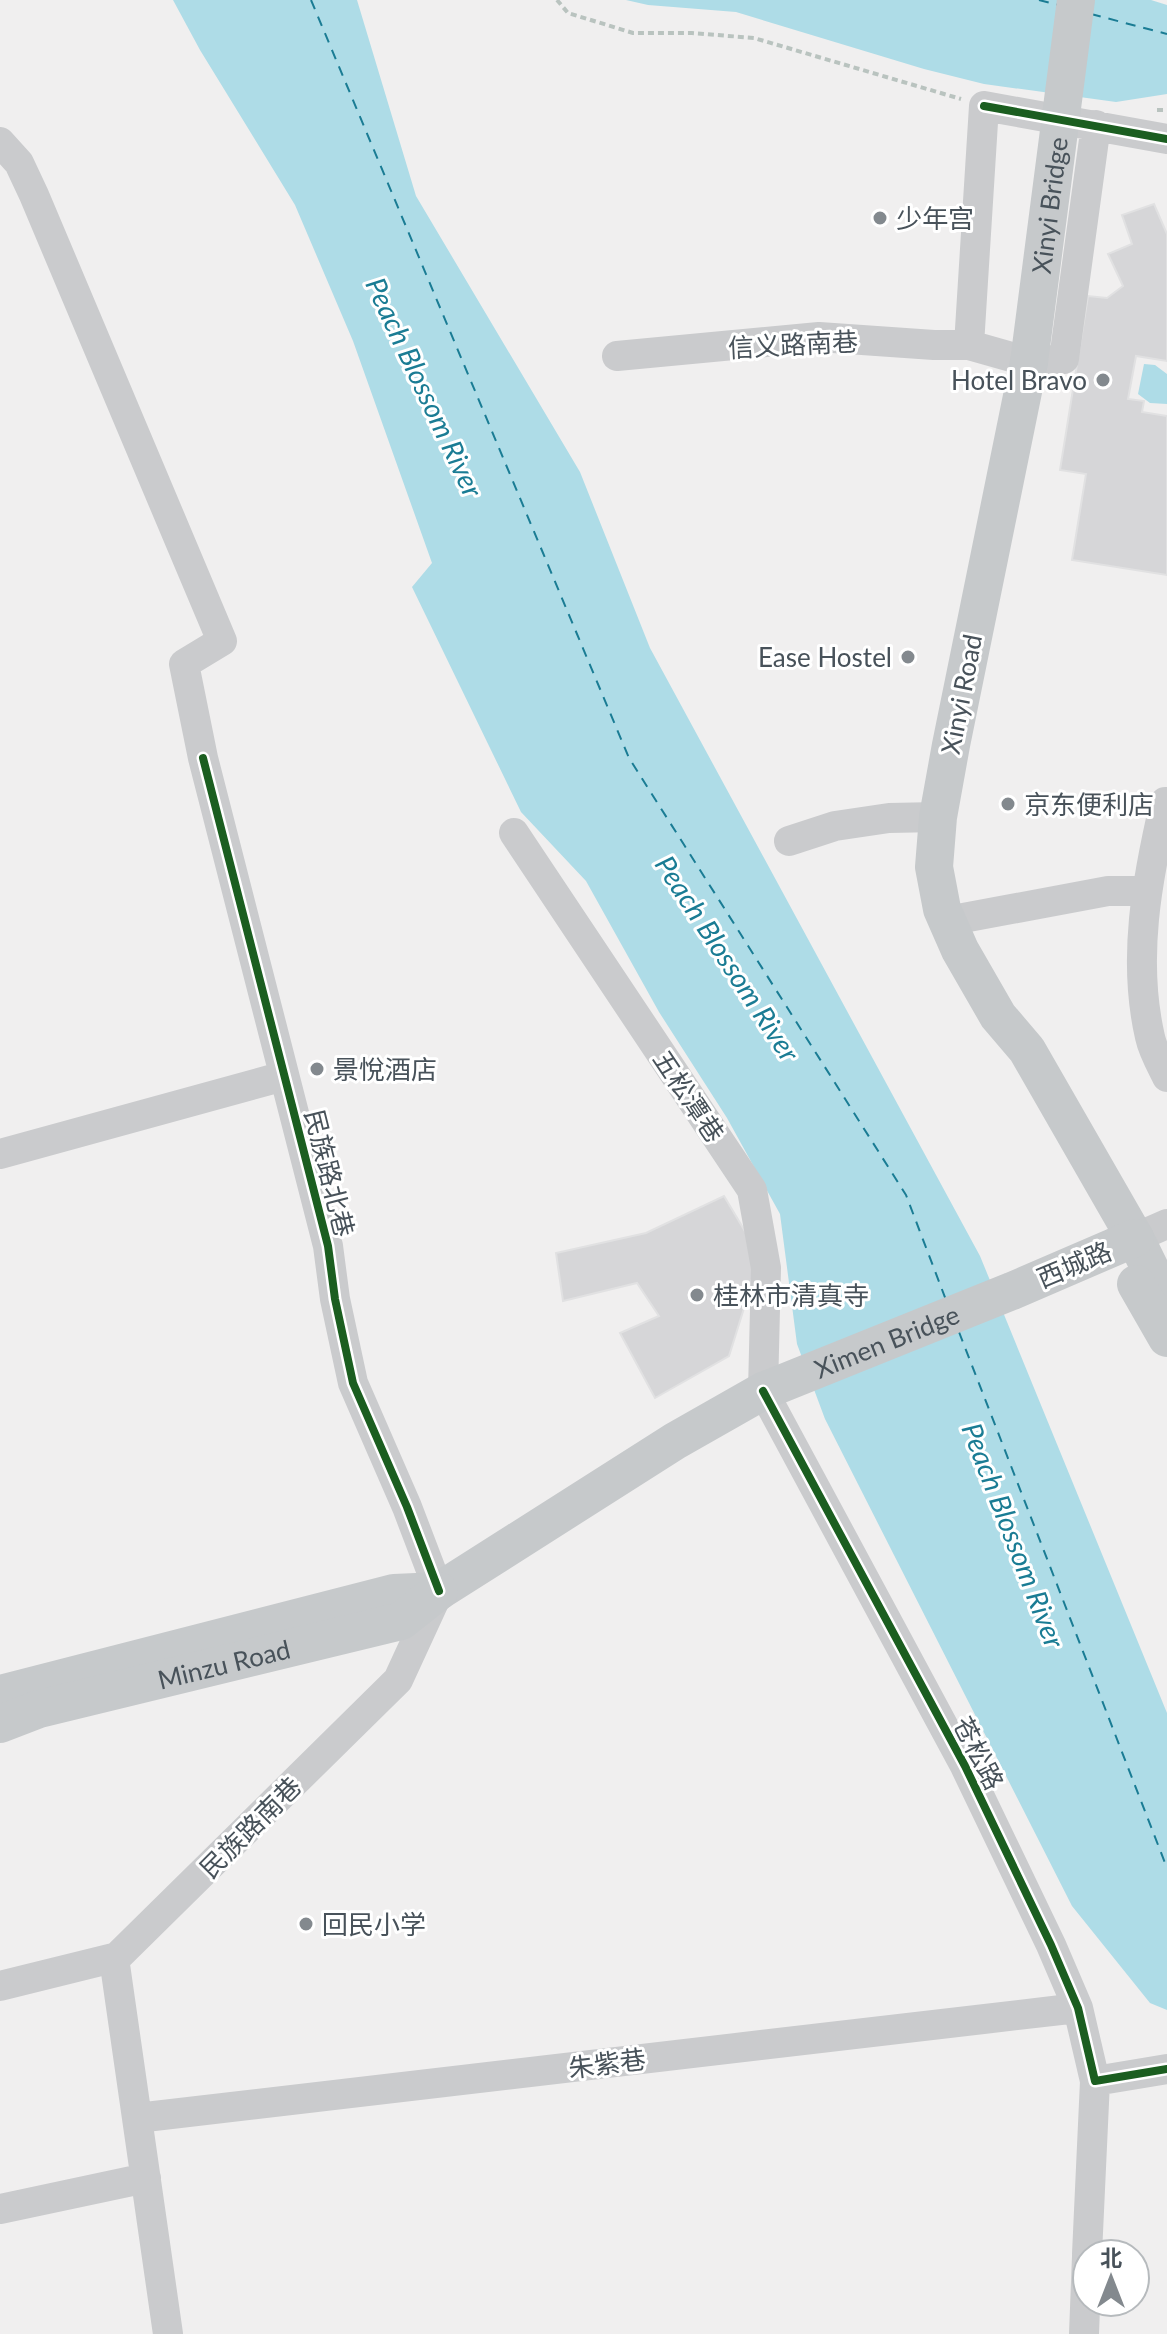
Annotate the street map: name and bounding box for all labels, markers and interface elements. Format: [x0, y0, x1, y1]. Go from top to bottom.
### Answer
street label: Xinyi Bridge [1025, 135, 1074, 276]
place label: 少年宫 [896, 202, 974, 234]
marker: 少年宫 [871, 209, 889, 227]
water label: Peach Blossom River [359, 272, 491, 503]
street label: 信义路南巷 [727, 325, 859, 363]
place label: Hotel Bravo [951, 364, 1087, 396]
marker: Hotel Bravo [1094, 371, 1112, 389]
street label: Xinyi Road [934, 631, 988, 757]
place label: Ease Hostel [758, 641, 892, 673]
marker: Ease Hostel [899, 648, 917, 666]
place label: 京东便利店 [1024, 788, 1154, 820]
marker: 京东便利店 [999, 795, 1017, 813]
water label: Peach Blossom River [649, 849, 807, 1068]
street label: 五松潭巷 [647, 1044, 731, 1148]
place label: 景悅酒店 [333, 1053, 437, 1085]
marker: 景悅酒店 [308, 1060, 326, 1078]
street label: 民族路北巷 [299, 1106, 361, 1240]
street label: 西城路 [1032, 1234, 1116, 1294]
place label: 桂林市清真寺 [713, 1279, 869, 1311]
marker: 桂林市清真寺 [688, 1286, 706, 1304]
street label: Ximen Bridge [810, 1298, 964, 1385]
water label: Peach Blossom River [955, 1418, 1073, 1653]
street label: Minzu Road [154, 1633, 293, 1696]
street label: 苍松路 [947, 1711, 1011, 1795]
street label: 民族路南巷 [193, 1770, 307, 1884]
place label: 回民小学 [322, 1908, 426, 1940]
marker: 回民小学 [297, 1915, 315, 1933]
street label: 朱紫巷 [566, 2042, 648, 2084]
north arrow [1071, 2238, 1151, 2318]
text: 北 [1100, 2244, 1122, 2271]

